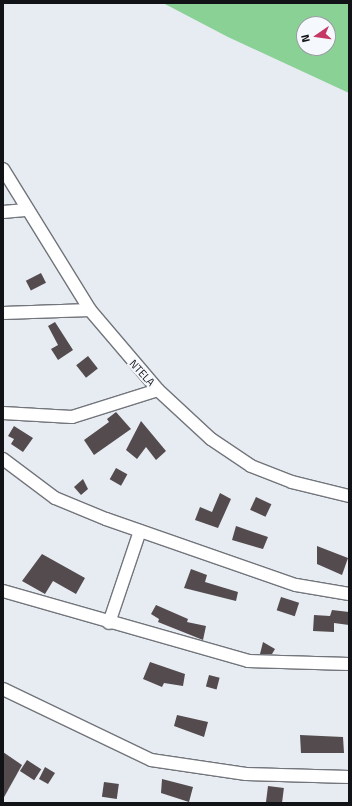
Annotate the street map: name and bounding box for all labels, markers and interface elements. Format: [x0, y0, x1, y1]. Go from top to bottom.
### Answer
north arrow [296, 16, 336, 56]
text: N [297, 33, 314, 44]
street label: NTELA [127, 357, 157, 389]

